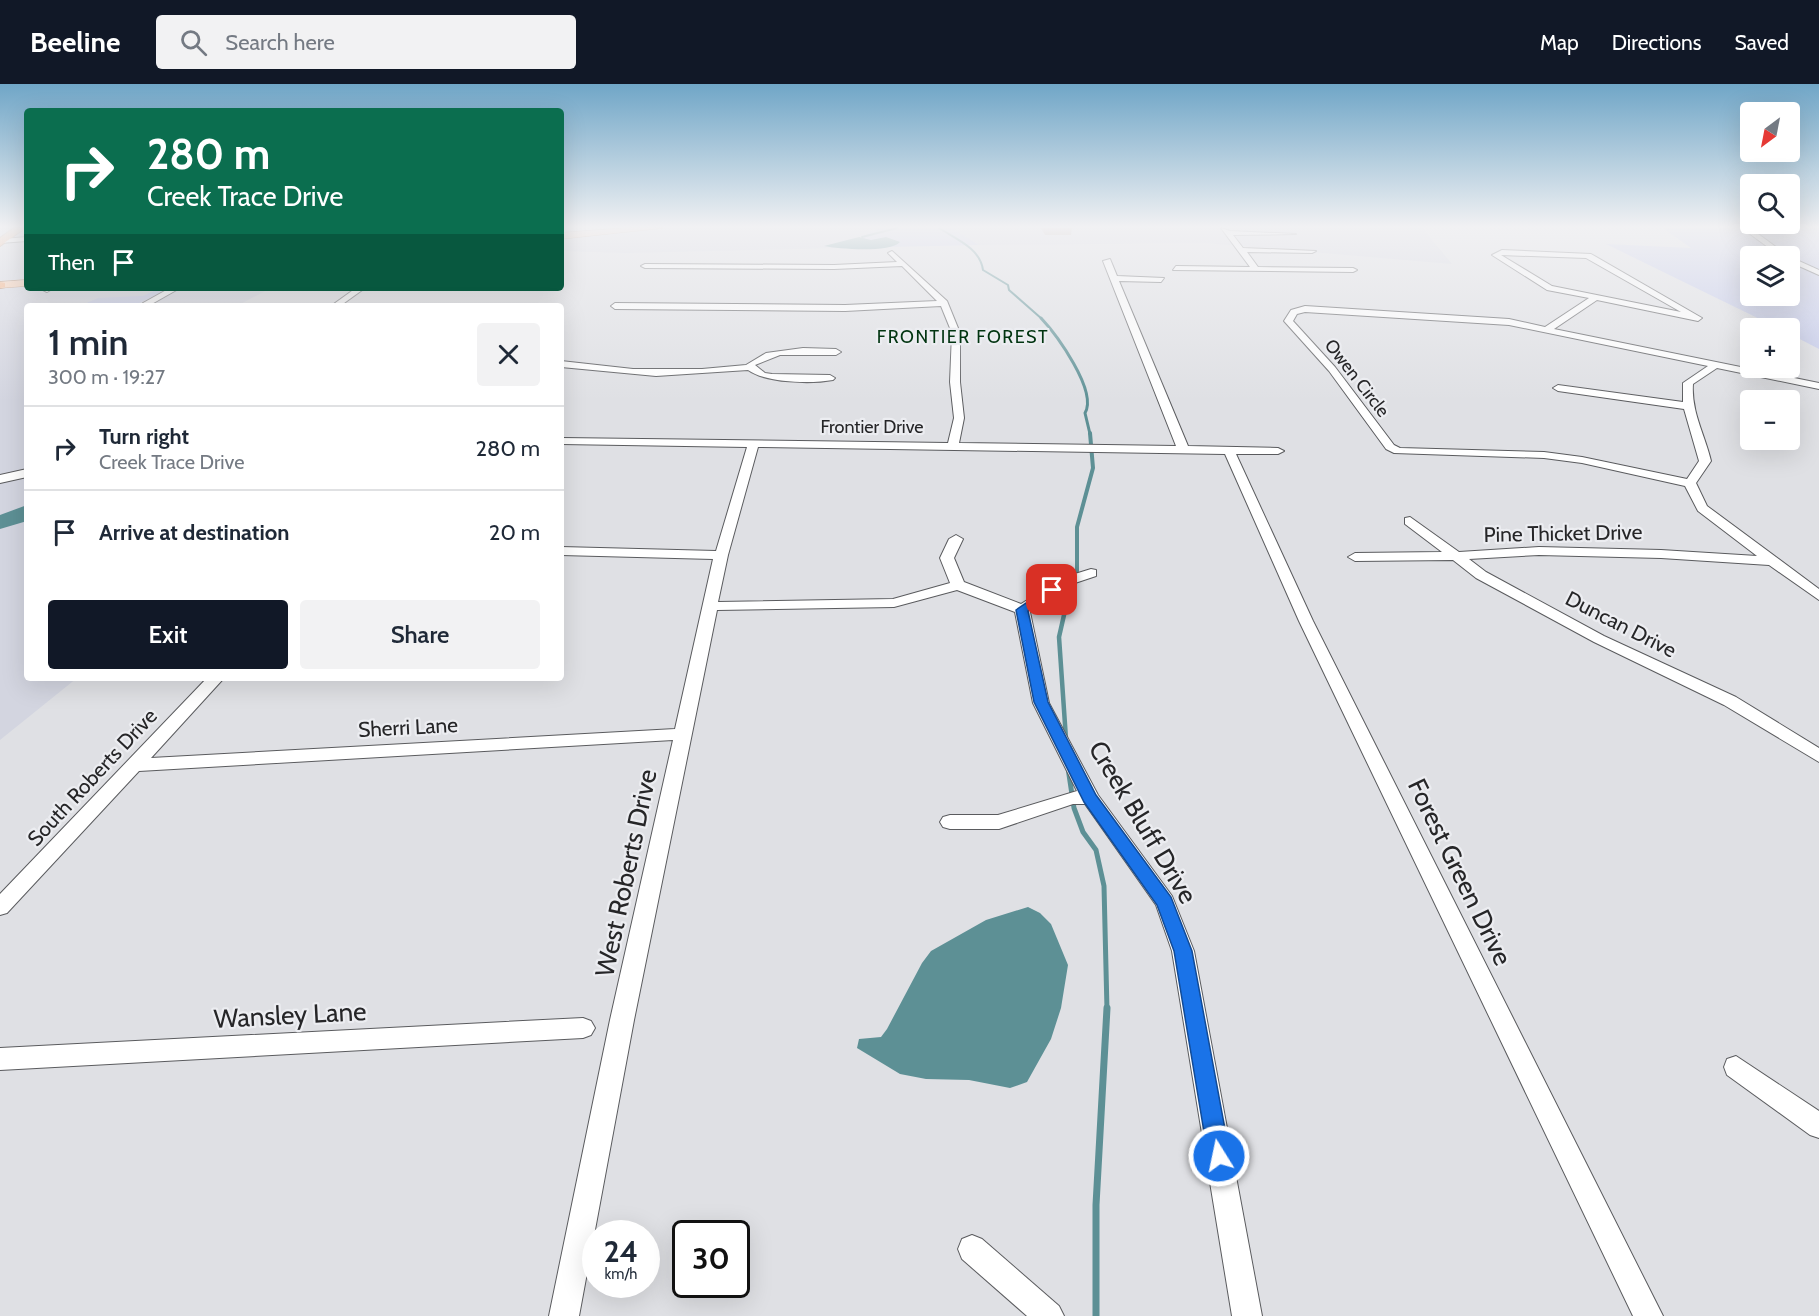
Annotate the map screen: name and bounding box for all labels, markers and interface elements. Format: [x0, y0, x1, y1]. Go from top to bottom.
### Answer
search box [156, 15, 576, 69]
text: Beeline [30, 25, 120, 59]
icon: search [177, 26, 210, 59]
text: Search here [225, 29, 335, 56]
text: Map [1540, 30, 1579, 55]
text: Directions [1612, 30, 1701, 55]
text: Saved [1734, 30, 1789, 55]
north arrow [1740, 102, 1800, 162]
map controls [1740, 102, 1800, 450]
text: 280 m [147, 128, 270, 180]
icon: right [48, 132, 126, 210]
button: search [1740, 174, 1800, 234]
text: Creek Trace Drive [147, 180, 343, 213]
icon: arrive [107, 246, 140, 279]
button: layers [1740, 246, 1800, 306]
text: Then [48, 249, 95, 276]
button: + [1740, 318, 1800, 378]
text: 1 min [48, 320, 128, 364]
button: close [477, 323, 540, 386]
district label: FRONTIER FOREST [877, 326, 1049, 348]
street label: Owen Circle [1320, 335, 1394, 421]
text: 300 m · 19:27 [48, 365, 165, 389]
button: − [1740, 390, 1800, 450]
street label: Frontier Drive [820, 416, 924, 438]
text: Turn right [99, 423, 189, 450]
icon: right [48, 432, 81, 465]
text: 280 m [476, 435, 540, 462]
text: Creek Trace Drive [99, 450, 244, 474]
icon: arrive [48, 516, 81, 549]
text: Arrive at destination [99, 519, 289, 546]
text: 20 m [489, 519, 540, 546]
street label: Pine Thicket Drive [1483, 519, 1643, 547]
pin [1026, 564, 1077, 615]
icon: arrive [1035, 573, 1068, 606]
street label: Duncan Drive [1561, 585, 1681, 663]
button: Exit [48, 600, 288, 669]
button: Share [300, 600, 540, 669]
street label: South Roberts Drive [22, 703, 162, 851]
street label: Sherri Lane [358, 712, 459, 742]
street label: Creek Bluff Drive [1082, 735, 1204, 909]
street label: West Roberts Drive [588, 766, 664, 980]
street label: Forest Green Drive [1401, 773, 1519, 971]
street label: Wansley Lane [213, 995, 367, 1035]
position arrow [1187, 1124, 1251, 1188]
speed limit sign: 30 [672, 1220, 750, 1298]
text: 24 [604, 1233, 638, 1270]
text: km/h [605, 1265, 637, 1283]

